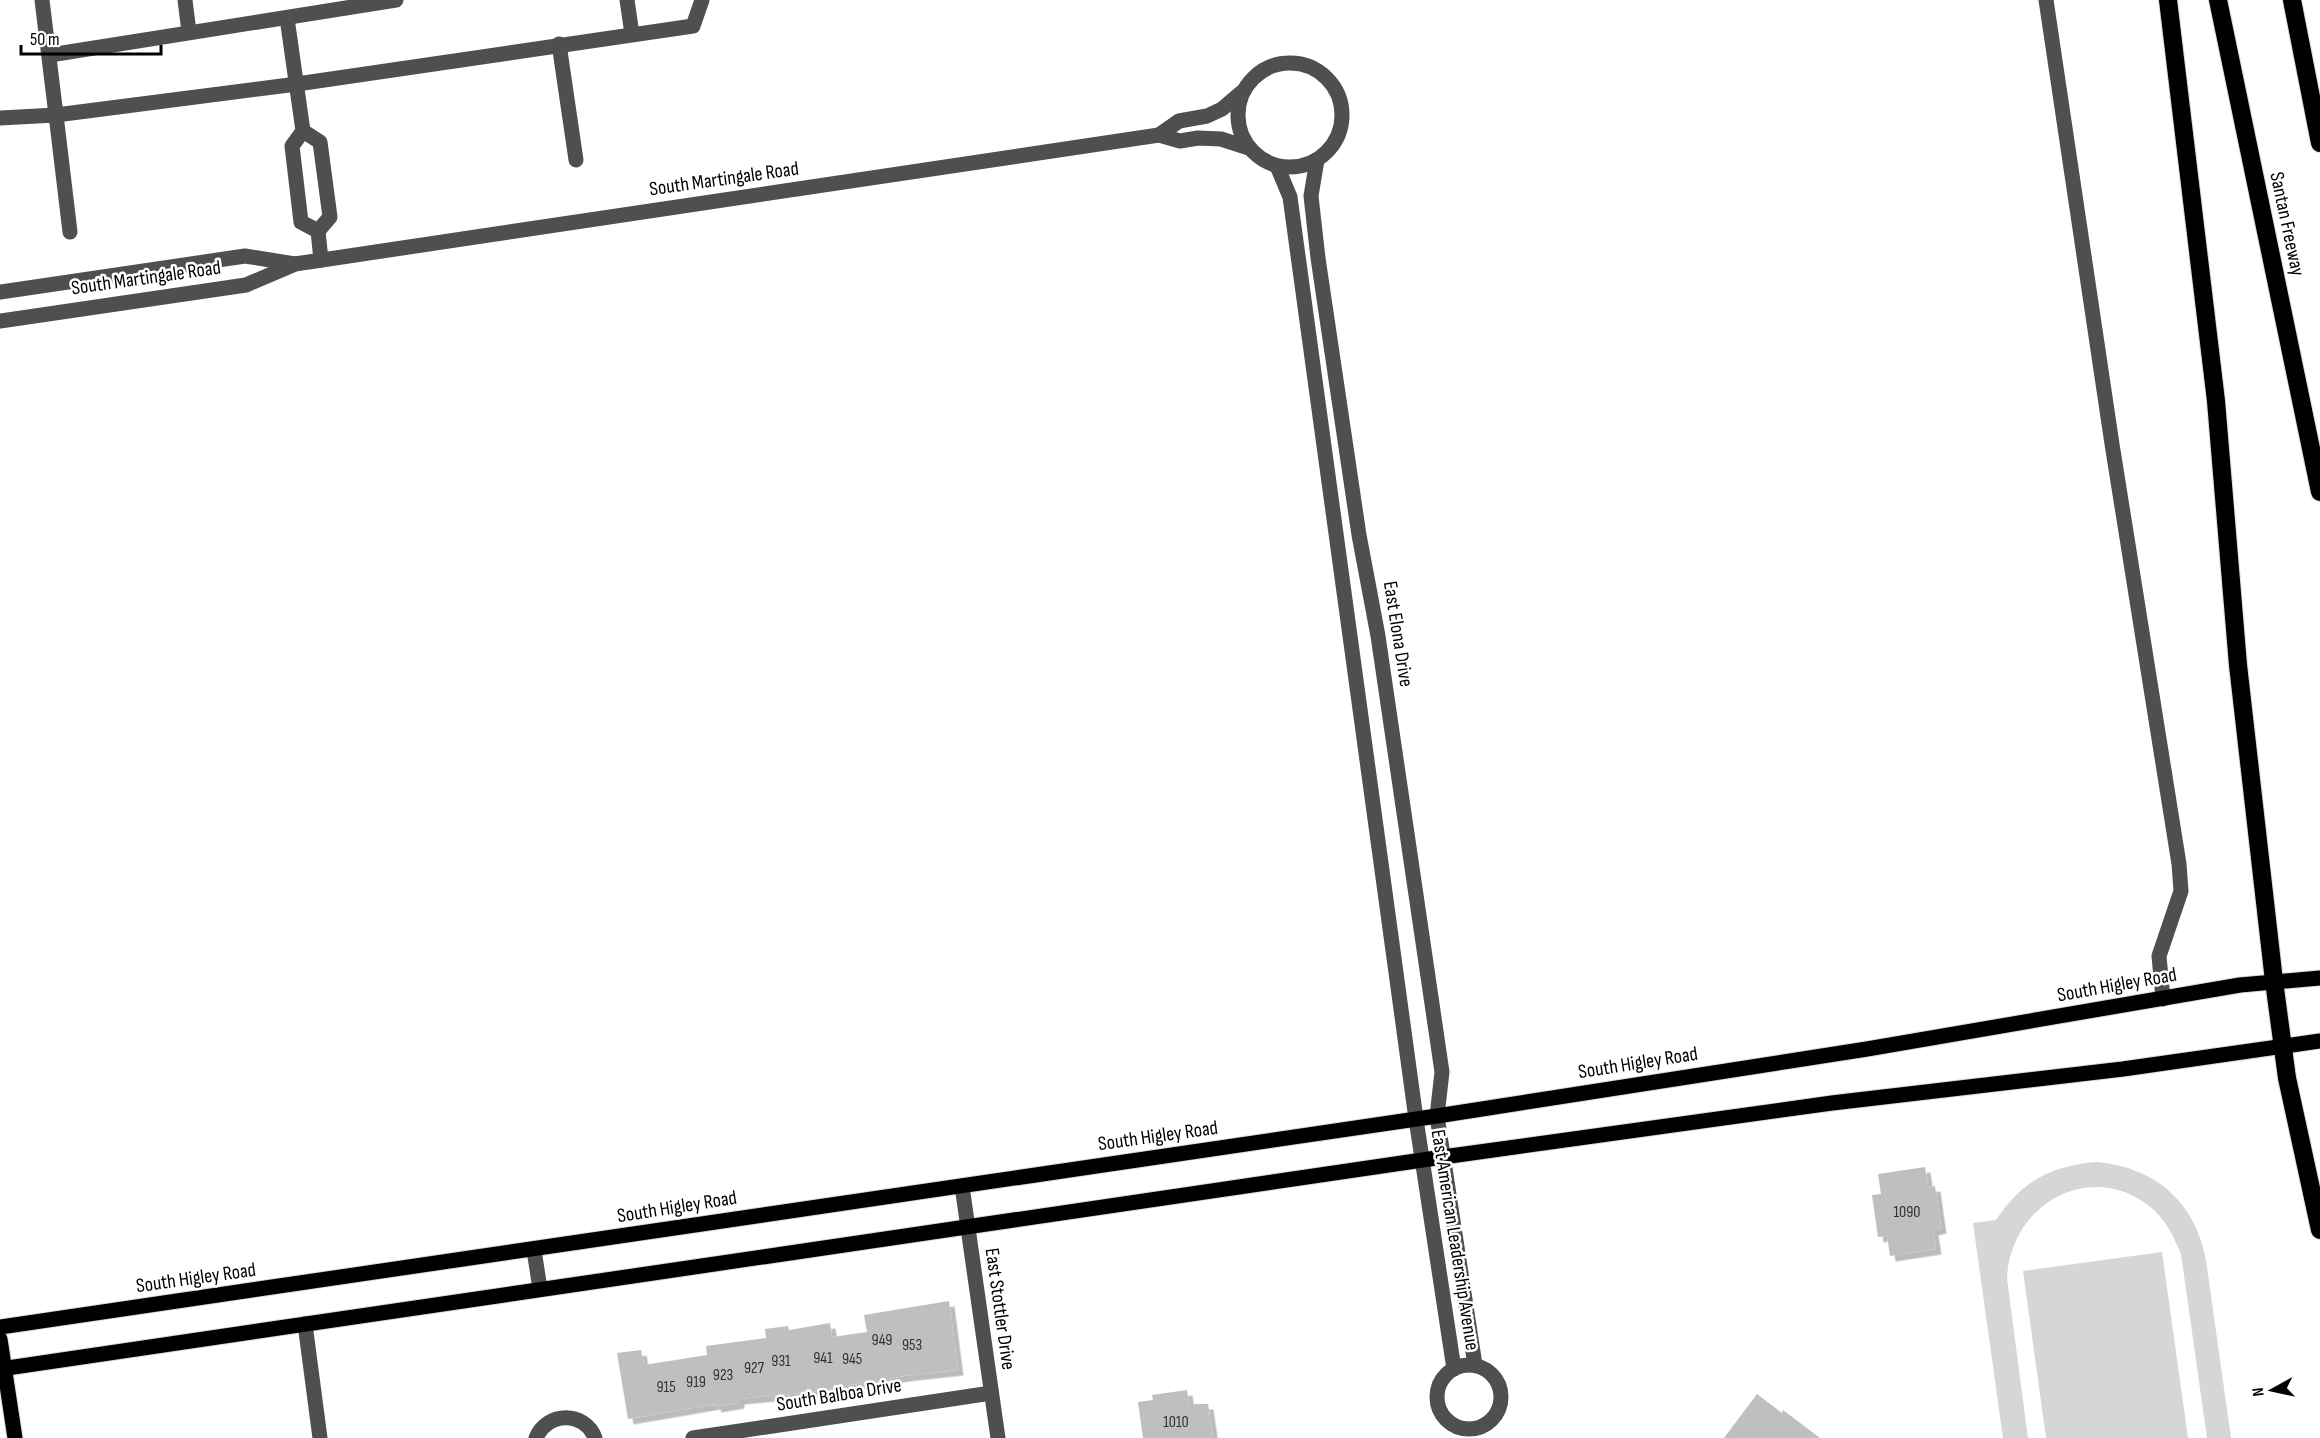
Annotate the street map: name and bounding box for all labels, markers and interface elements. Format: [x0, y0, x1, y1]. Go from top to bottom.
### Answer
scale bar [21, 18, 160, 56]
text: 50 m [30, 29, 60, 50]
street label: South Martingale Road [648, 157, 800, 201]
street label: Santan Freeway [2264, 170, 2310, 278]
street label: South Martingale Road [70, 256, 222, 300]
street label: East Elona Drive [1378, 579, 1418, 689]
street label: South Higley Road [2055, 963, 2179, 1007]
street label: South Higley Road [1576, 1042, 1700, 1084]
street label: South Higley Road [1097, 1116, 1219, 1156]
street label: East American Leadership Avenue [1426, 1128, 1484, 1352]
street label: South Higley Road [615, 1186, 739, 1228]
house number: 1090 [1894, 1203, 1920, 1222]
street label: East Stottler Drive [980, 1247, 1020, 1371]
street label: South Higley Road [135, 1258, 257, 1298]
house number: 949 [872, 1331, 892, 1350]
house number: 953 [902, 1336, 922, 1355]
house number: 941 [813, 1349, 833, 1368]
house number: 945 [842, 1350, 862, 1369]
house number: 931 [771, 1352, 791, 1371]
house number: 927 [744, 1359, 765, 1378]
north arrow [2242, 1360, 2302, 1420]
house number: 923 [713, 1366, 733, 1385]
house number: 919 [686, 1373, 706, 1392]
street label: South Balboa Drive [775, 1373, 903, 1417]
house number: 915 [656, 1378, 676, 1397]
text: N [2249, 1386, 2269, 1397]
house number: 1010 [1163, 1413, 1189, 1432]

